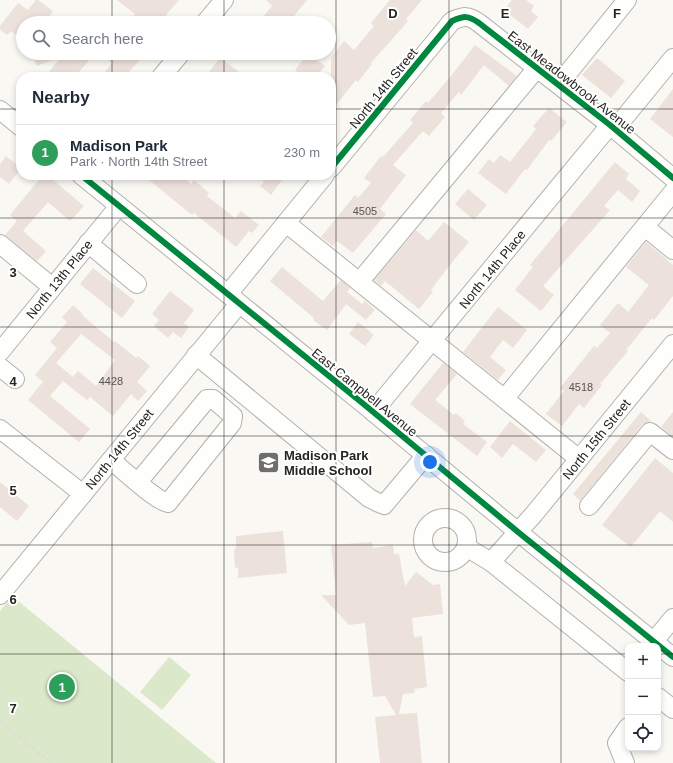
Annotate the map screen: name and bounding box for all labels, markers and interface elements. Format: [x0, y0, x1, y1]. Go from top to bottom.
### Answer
text: D [388, 6, 398, 21]
text: E [501, 6, 510, 21]
text: F [613, 6, 621, 21]
search box [16, 16, 336, 60]
icon: search [30, 27, 52, 49]
street label: East Meadowbrook Avenue [505, 28, 639, 137]
text: Search here [62, 30, 144, 47]
street label: North 14th Street [346, 45, 421, 132]
text: Nearby [32, 88, 90, 107]
text: Madison Park [70, 137, 168, 154]
text: 1 [41, 145, 49, 160]
text: 230 m [284, 145, 320, 160]
text: Park · North 14th Street [70, 154, 207, 169]
house number: 4505 [353, 205, 377, 217]
street label: North 14th Place [456, 227, 529, 312]
street label: North 13th Place [23, 237, 96, 322]
text: 3 [9, 265, 17, 280]
street label: East Campbell Avenue [309, 345, 420, 440]
text: 4 [9, 374, 17, 389]
house number: 4428 [99, 375, 123, 387]
house number: 4518 [569, 381, 593, 393]
street label: North 15th Street [559, 396, 634, 483]
street label: North 14th Street [82, 406, 157, 493]
place label: Madison Park Middle School [284, 448, 372, 478]
school or university icon: Madison Park Middle School [256, 449, 282, 475]
your location [420, 452, 440, 472]
text: 5 [9, 483, 17, 498]
text: 6 [9, 592, 17, 607]
map controls [625, 643, 661, 751]
button: + [625, 643, 661, 679]
pin: 1 [49, 672, 75, 702]
button: − [625, 679, 661, 715]
text: 7 [9, 701, 17, 716]
button: locate [625, 715, 661, 751]

